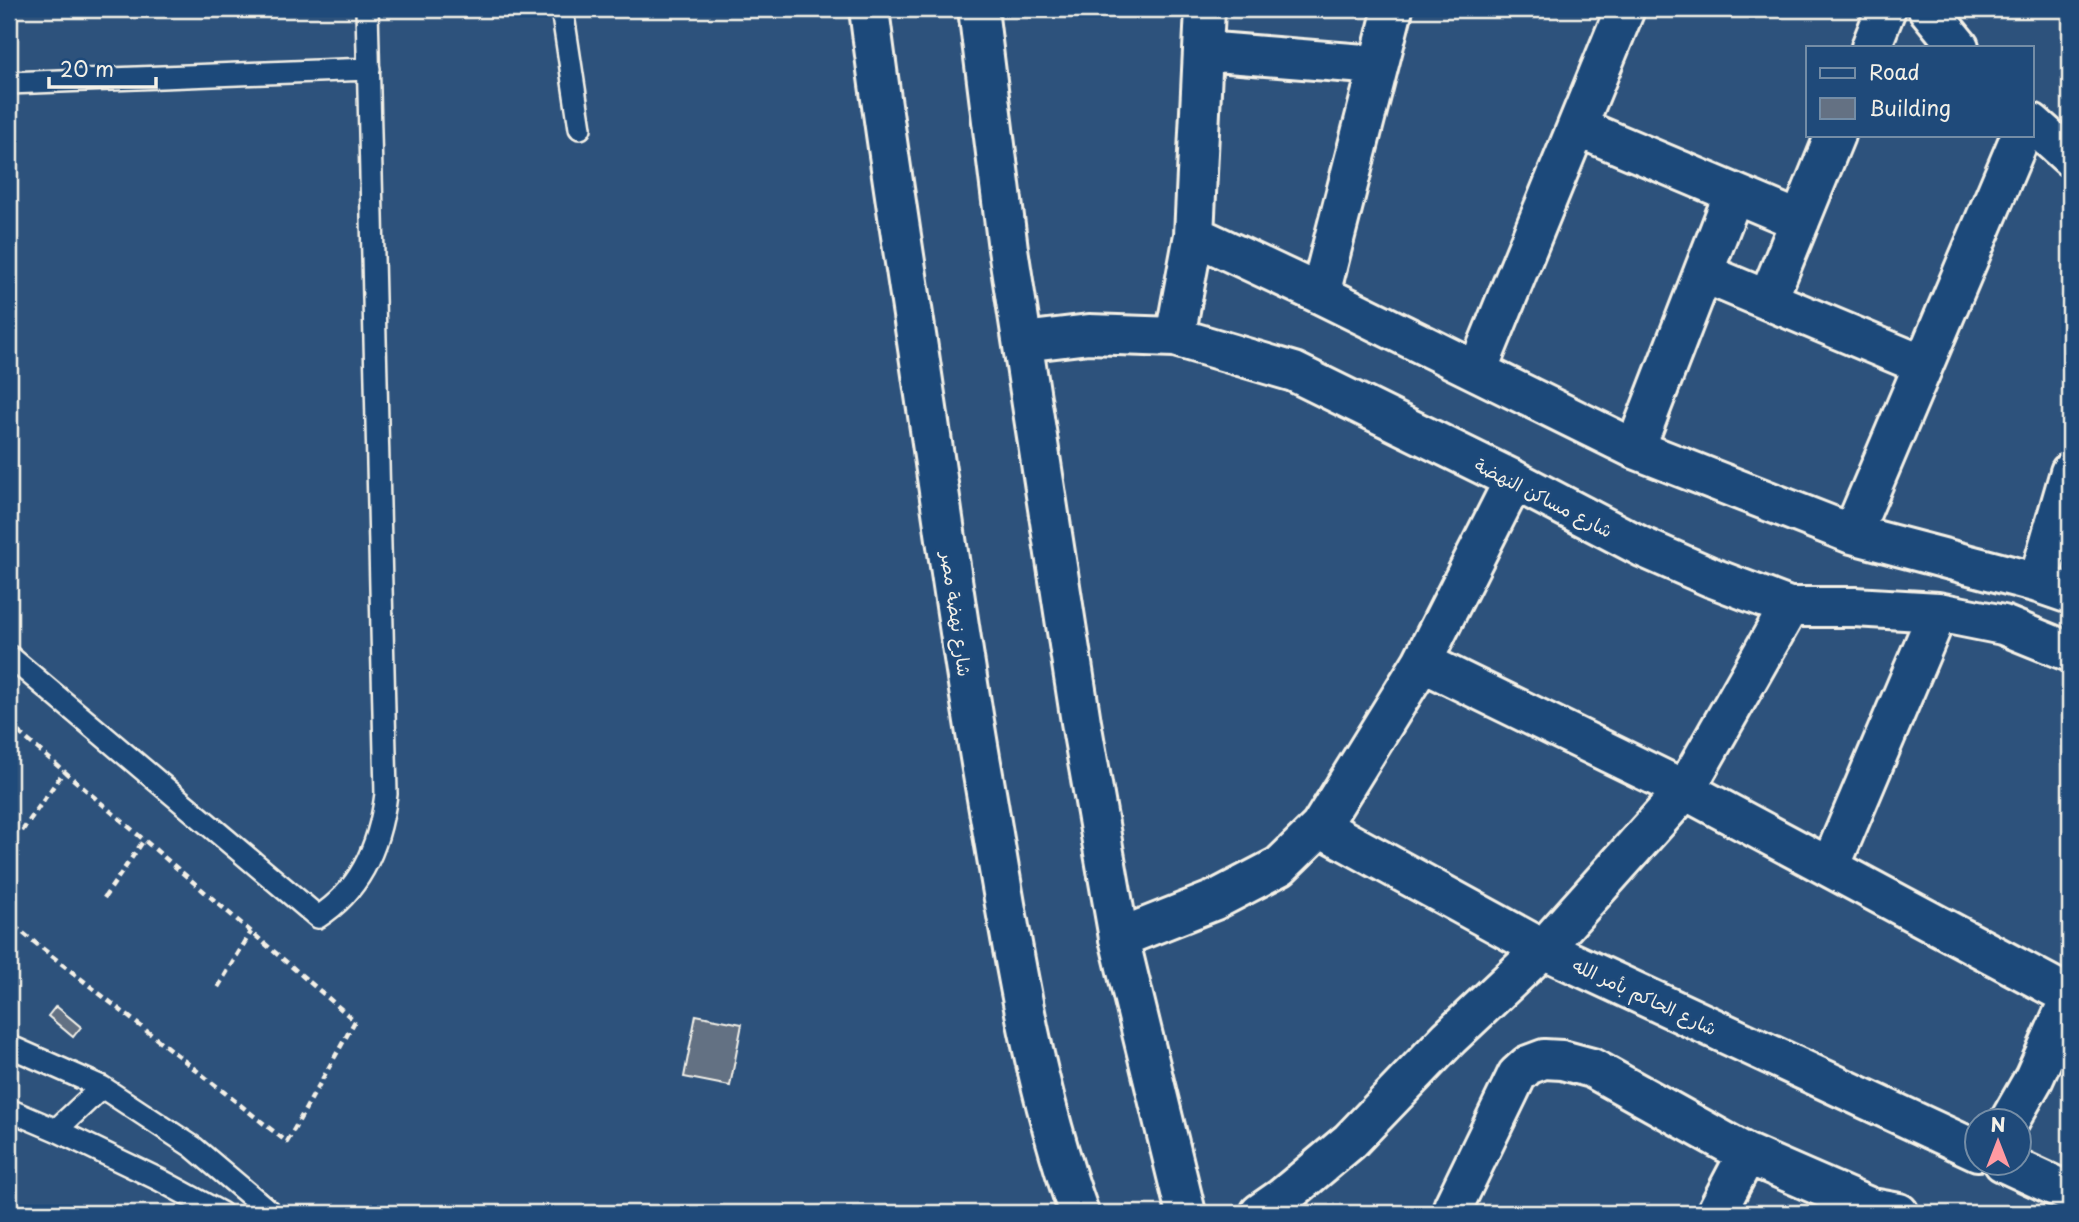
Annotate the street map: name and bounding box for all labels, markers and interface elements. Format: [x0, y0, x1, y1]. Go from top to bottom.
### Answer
scale bar [49, 46, 156, 90]
legend [1806, 46, 2034, 136]
text: 20 m [60, 52, 114, 84]
text: Road [1869, 55, 1920, 87]
text: Building [1869, 91, 1951, 123]
street label: شارع مساكن النهضة [1470, 451, 1618, 543]
street label: شارع نهضة مصر [935, 548, 979, 678]
street label: شارع الحاكم بأمر الله [1568, 951, 1722, 1043]
north arrow [1964, 1106, 2034, 1176]
text: N [1990, 1110, 2006, 1138]

